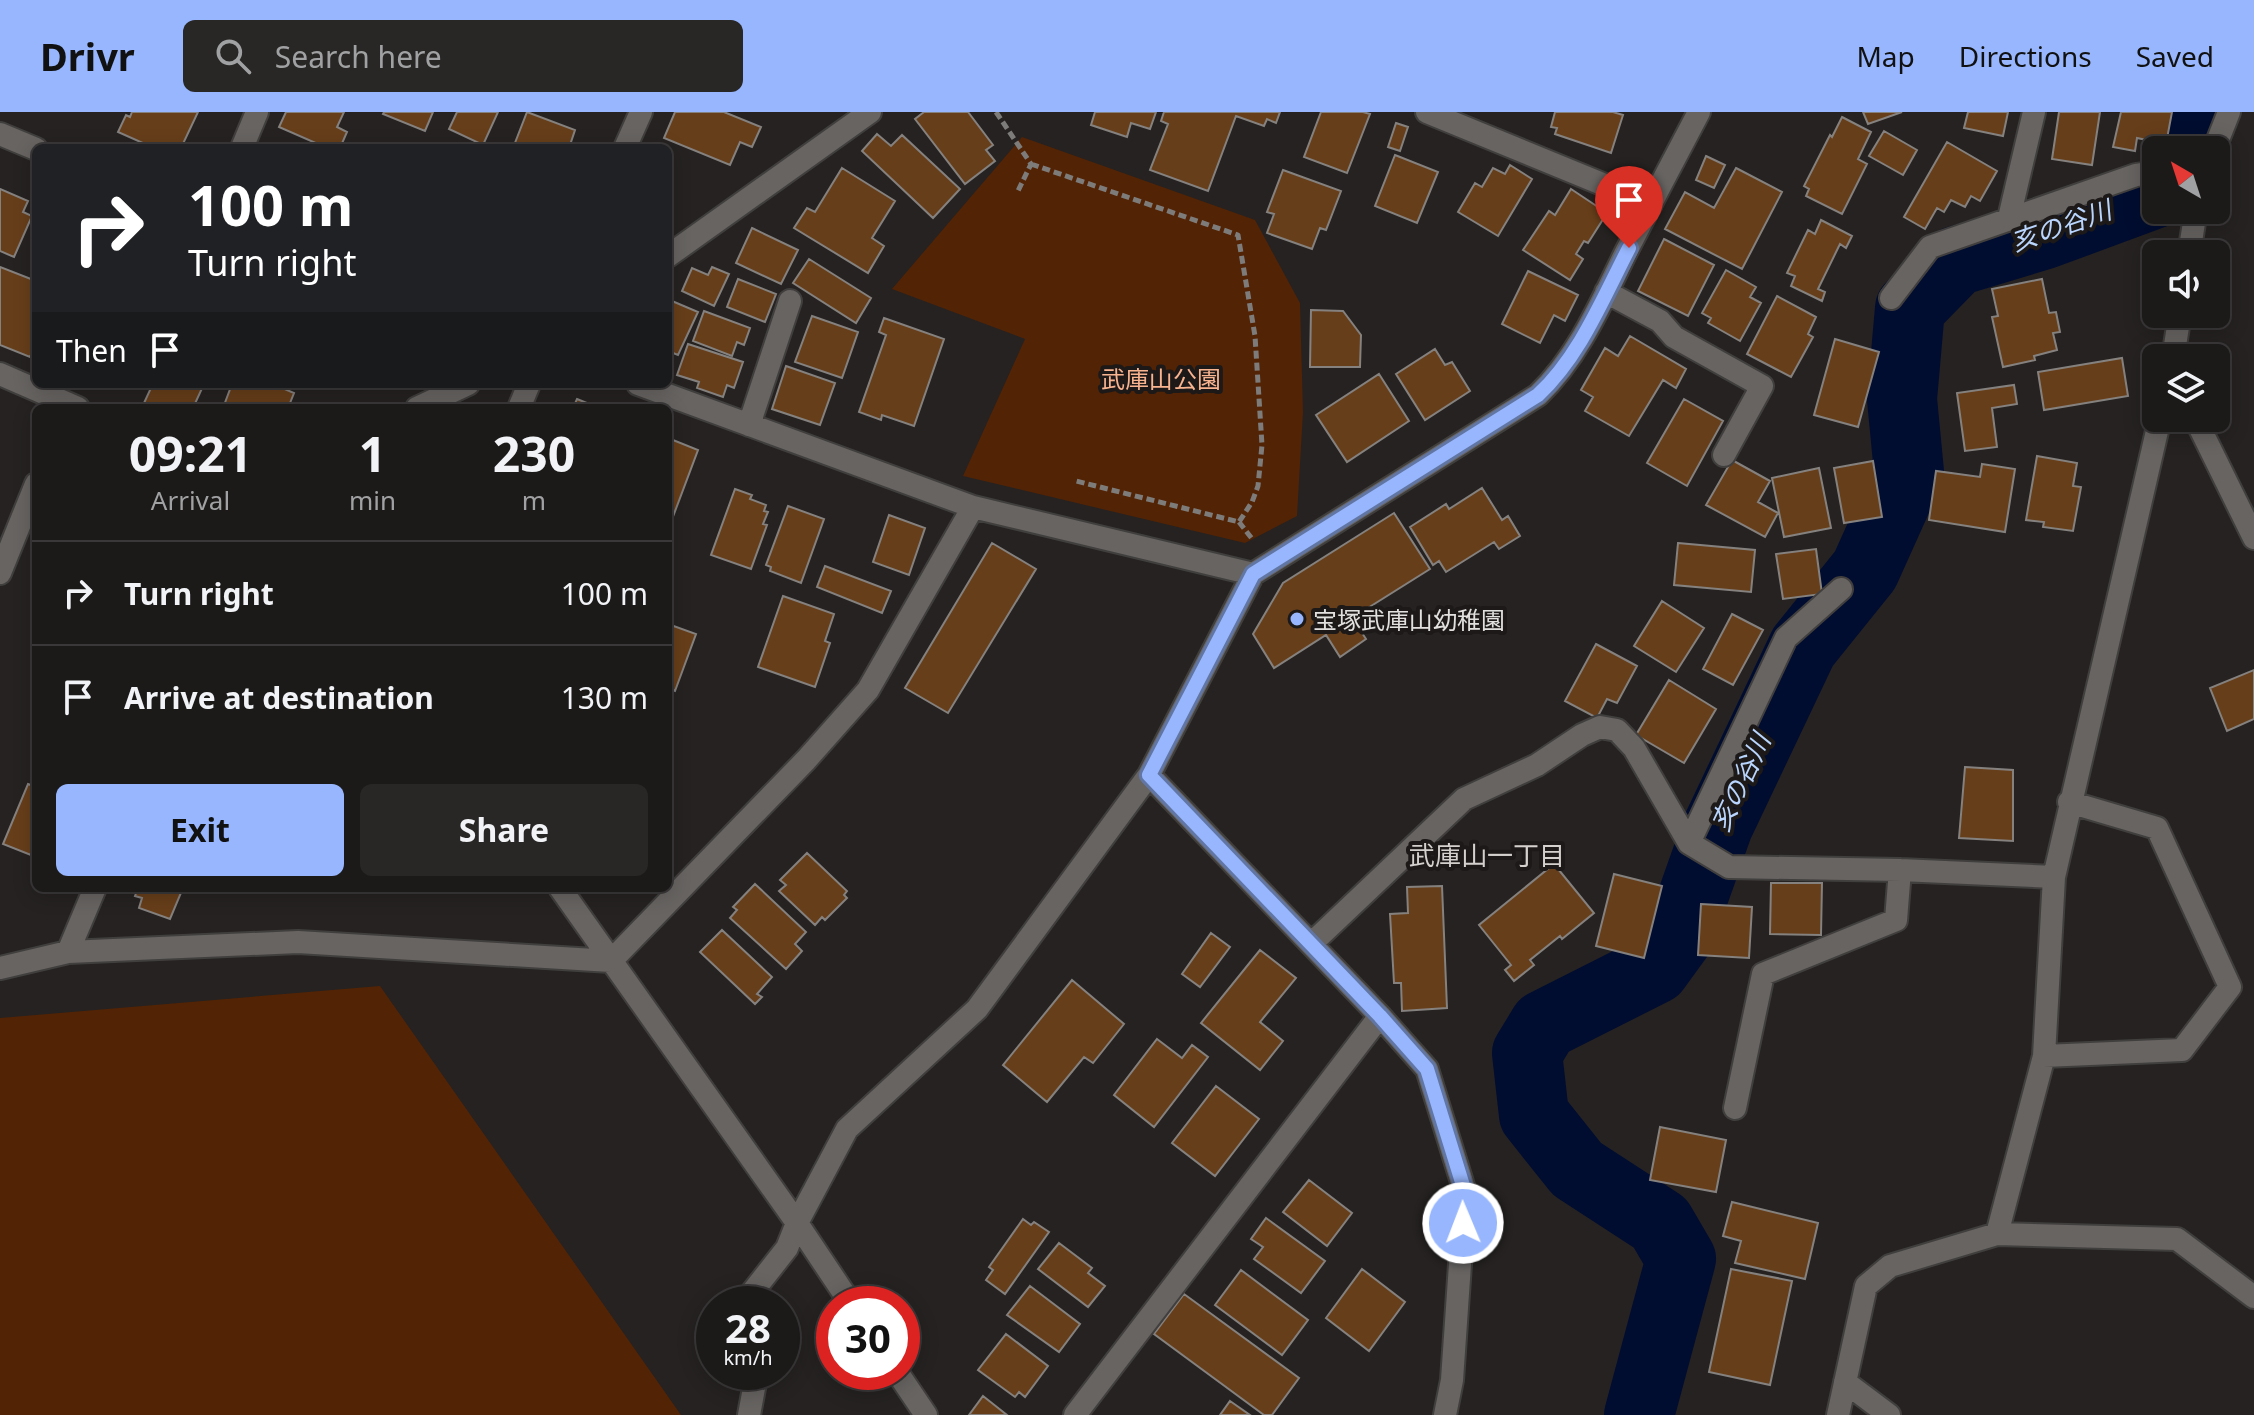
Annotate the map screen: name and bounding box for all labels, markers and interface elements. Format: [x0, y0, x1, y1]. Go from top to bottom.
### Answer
search box [183, 20, 743, 92]
text: Drivr [40, 30, 135, 82]
icon: search [211, 34, 255, 78]
text: Search here [275, 36, 442, 77]
text: Map [1856, 37, 1915, 75]
text: Directions [1959, 37, 2092, 75]
text: Saved [2136, 37, 2214, 75]
north arrow [2142, 136, 2230, 224]
map controls [2142, 136, 2230, 432]
text: 100 m [188, 166, 353, 242]
pin [1595, 166, 1663, 248]
icon: right [56, 176, 160, 280]
icon: arrive [1607, 178, 1651, 222]
water label: 亥の谷川 [2006, 190, 2119, 259]
text: Turn right [188, 238, 356, 287]
button: sound [2142, 240, 2230, 328]
icon: arrive [143, 328, 187, 372]
text: Then [56, 330, 127, 371]
button: layers [2142, 344, 2230, 432]
park label: 武庫山公園 [1101, 362, 1221, 395]
text: 09:21 [129, 421, 252, 486]
text: 1 [359, 421, 386, 486]
text: 230 [493, 421, 575, 486]
text: Arrival [151, 482, 230, 518]
text: min [349, 482, 396, 518]
text: m [522, 482, 546, 518]
icon: right [56, 571, 100, 615]
text: Turn right [124, 573, 274, 614]
text: 100 m [561, 573, 648, 614]
place label: 宝塚武庫山幼稚園 [1313, 603, 1505, 636]
marker: 宝塚武庫山幼稚園 [1288, 610, 1306, 628]
icon: arrive [56, 675, 100, 719]
text: Arrive at destination [124, 677, 434, 718]
text: 130 m [561, 677, 648, 718]
water label: 亥の谷川 [1702, 725, 1780, 837]
button: Exit [56, 784, 344, 876]
button: Share [360, 784, 648, 876]
district label: 武庫山一丁目 [1409, 837, 1565, 873]
position arrow [1421, 1181, 1505, 1265]
speed limit sign: 30 [816, 1286, 920, 1390]
text: 28 [725, 1300, 771, 1355]
text: km/h [723, 1344, 773, 1371]

